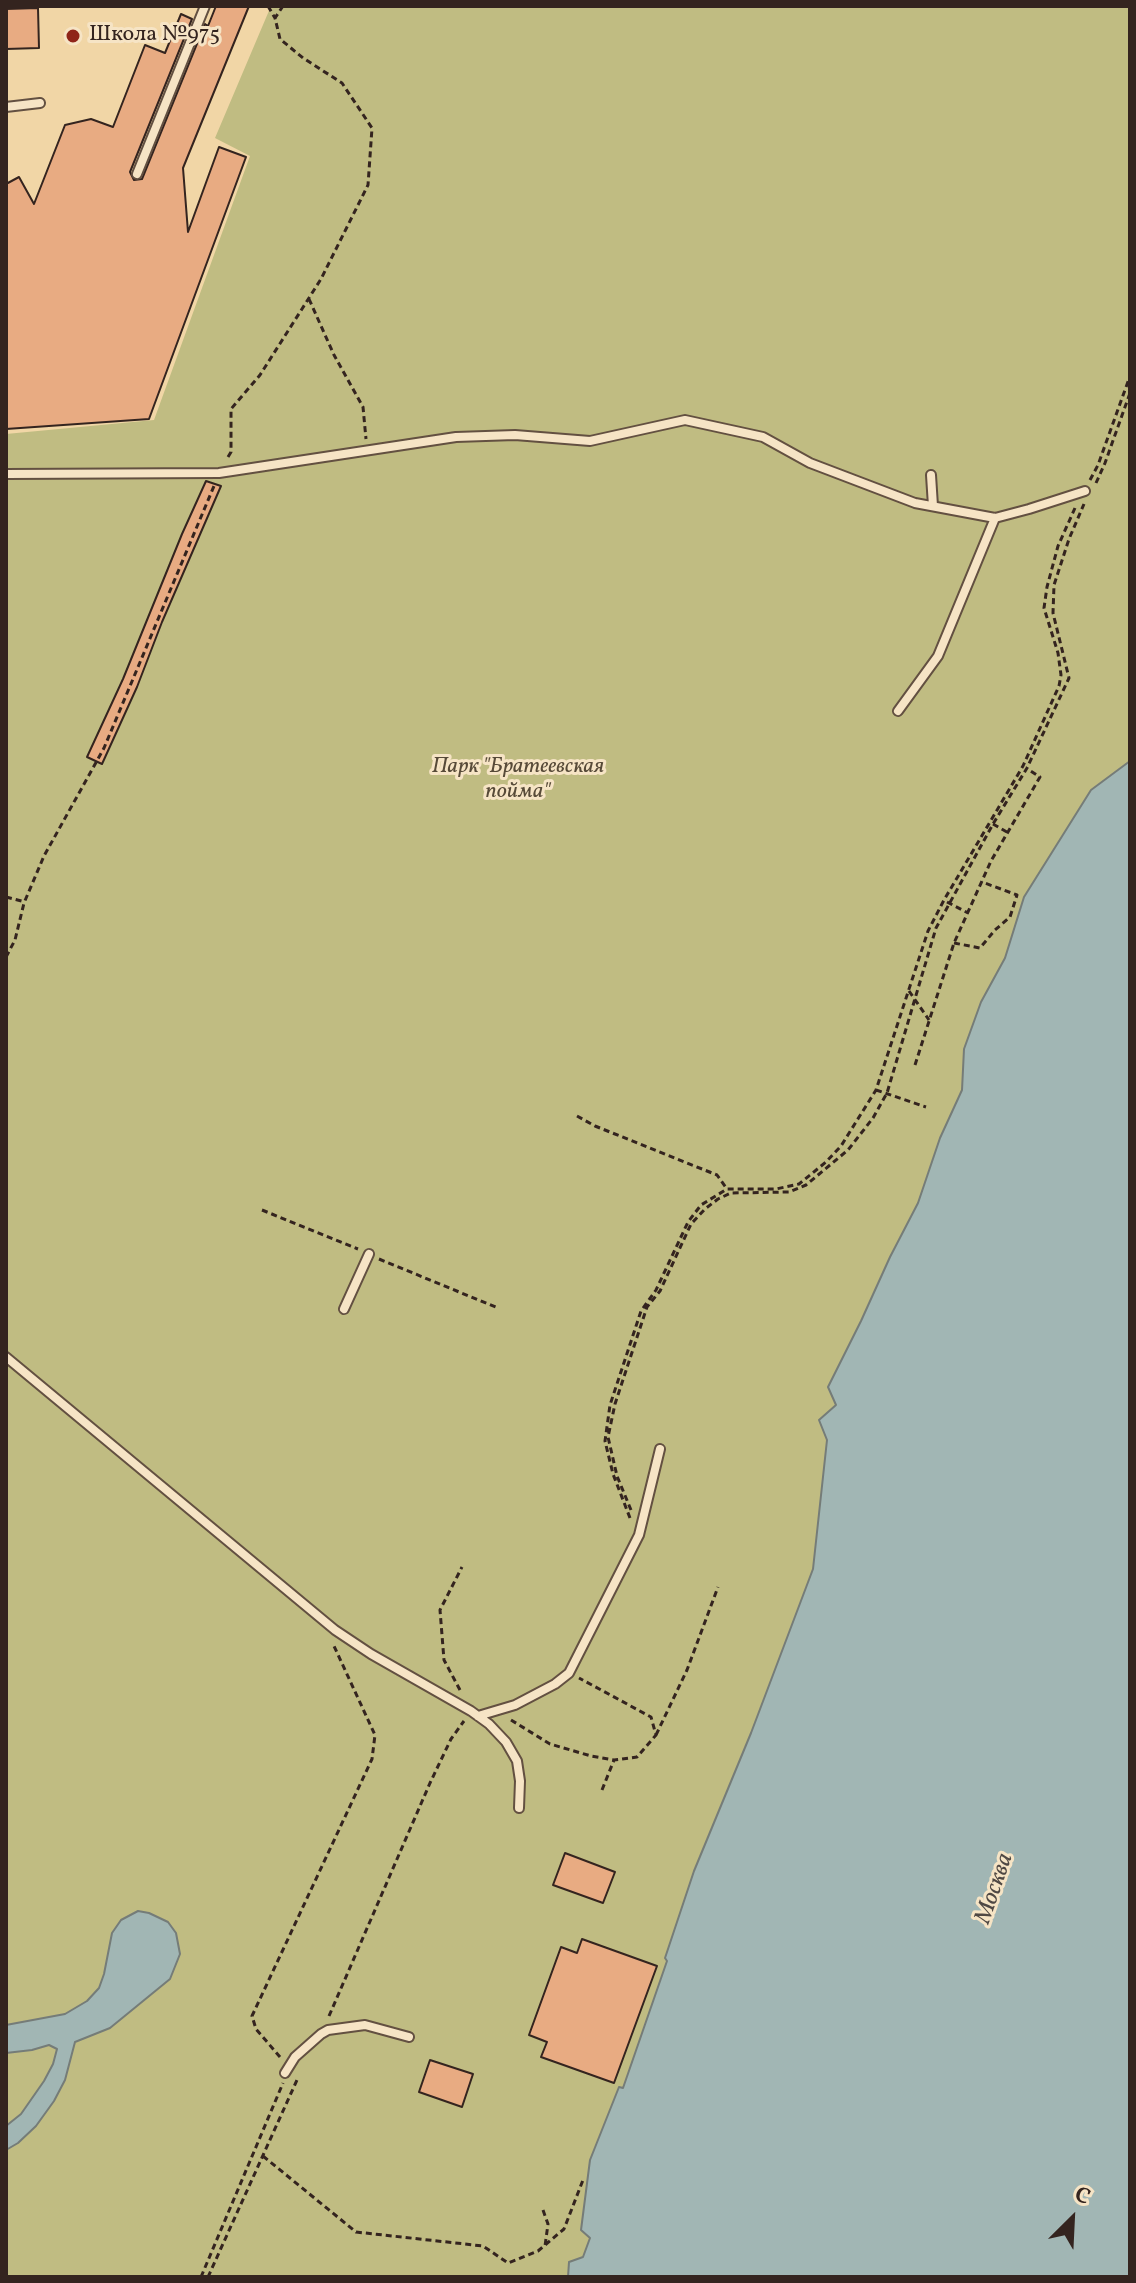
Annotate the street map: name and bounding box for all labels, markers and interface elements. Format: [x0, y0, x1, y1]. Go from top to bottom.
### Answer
place label: Школа №975 [89, 23, 220, 49]
marker: Школа №975 [64, 27, 82, 45]
park label: Парк "Братеевская пойма" [432, 755, 604, 806]
water label: Москва [971, 1850, 1021, 1928]
north arrow [1032, 2179, 1112, 2259]
text: С [1069, 2180, 1095, 2214]

